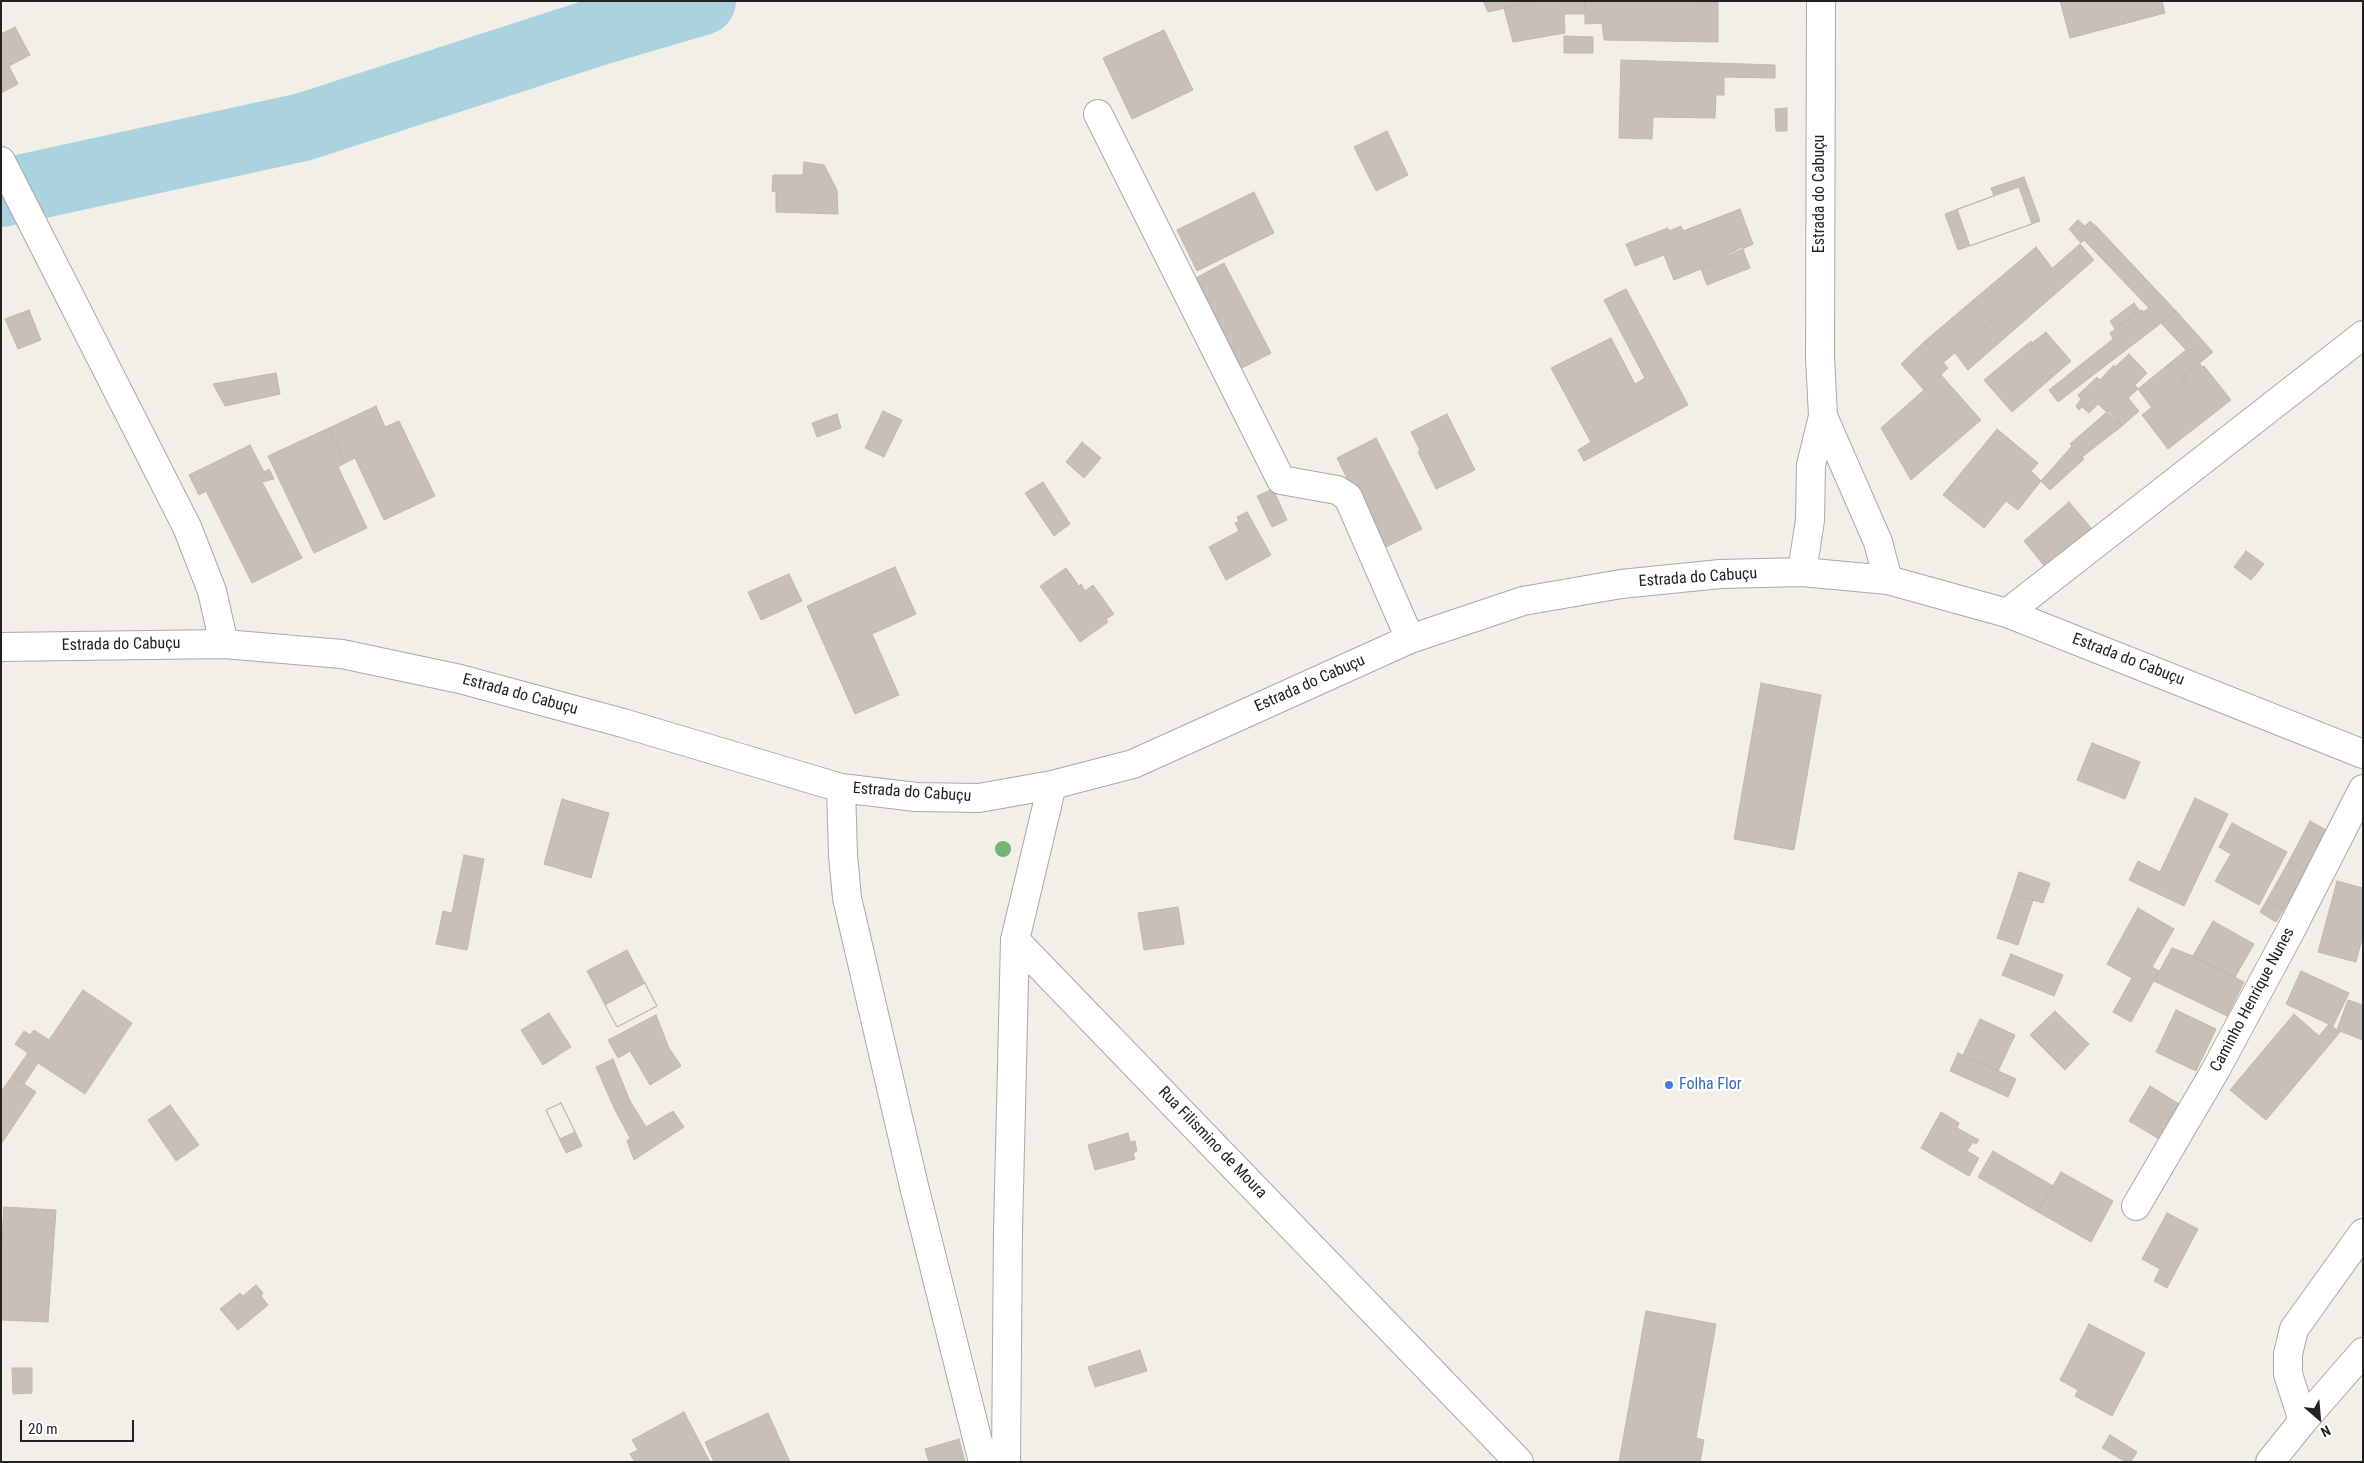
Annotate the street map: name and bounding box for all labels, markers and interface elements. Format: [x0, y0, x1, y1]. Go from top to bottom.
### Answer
street label: Estrada do Cabuçu [1810, 135, 1830, 253]
street label: Estrada do Cabuçu [1638, 564, 1758, 592]
street label: Estrada do Cabuçu [2069, 630, 2187, 690]
street label: Estrada do Cabuçu [62, 634, 180, 656]
street label: Estrada do Cabuçu [1252, 651, 1368, 717]
street label: Estrada do Cabuçu [460, 670, 580, 720]
street label: Estrada do Cabuçu [852, 779, 972, 807]
street label: Caminho Henrique Nunes [2207, 925, 2299, 1075]
place label: Folha Flor [1679, 1075, 1742, 1095]
marker: Folha Flor [1663, 1079, 1675, 1091]
street label: Rua Filismino de Moura [1154, 1083, 1270, 1203]
north arrow [2294, 1393, 2344, 1443]
scale bar [22, 1410, 136, 1442]
text: 20 m [28, 1420, 58, 1438]
text: N [2318, 1422, 2333, 1440]

